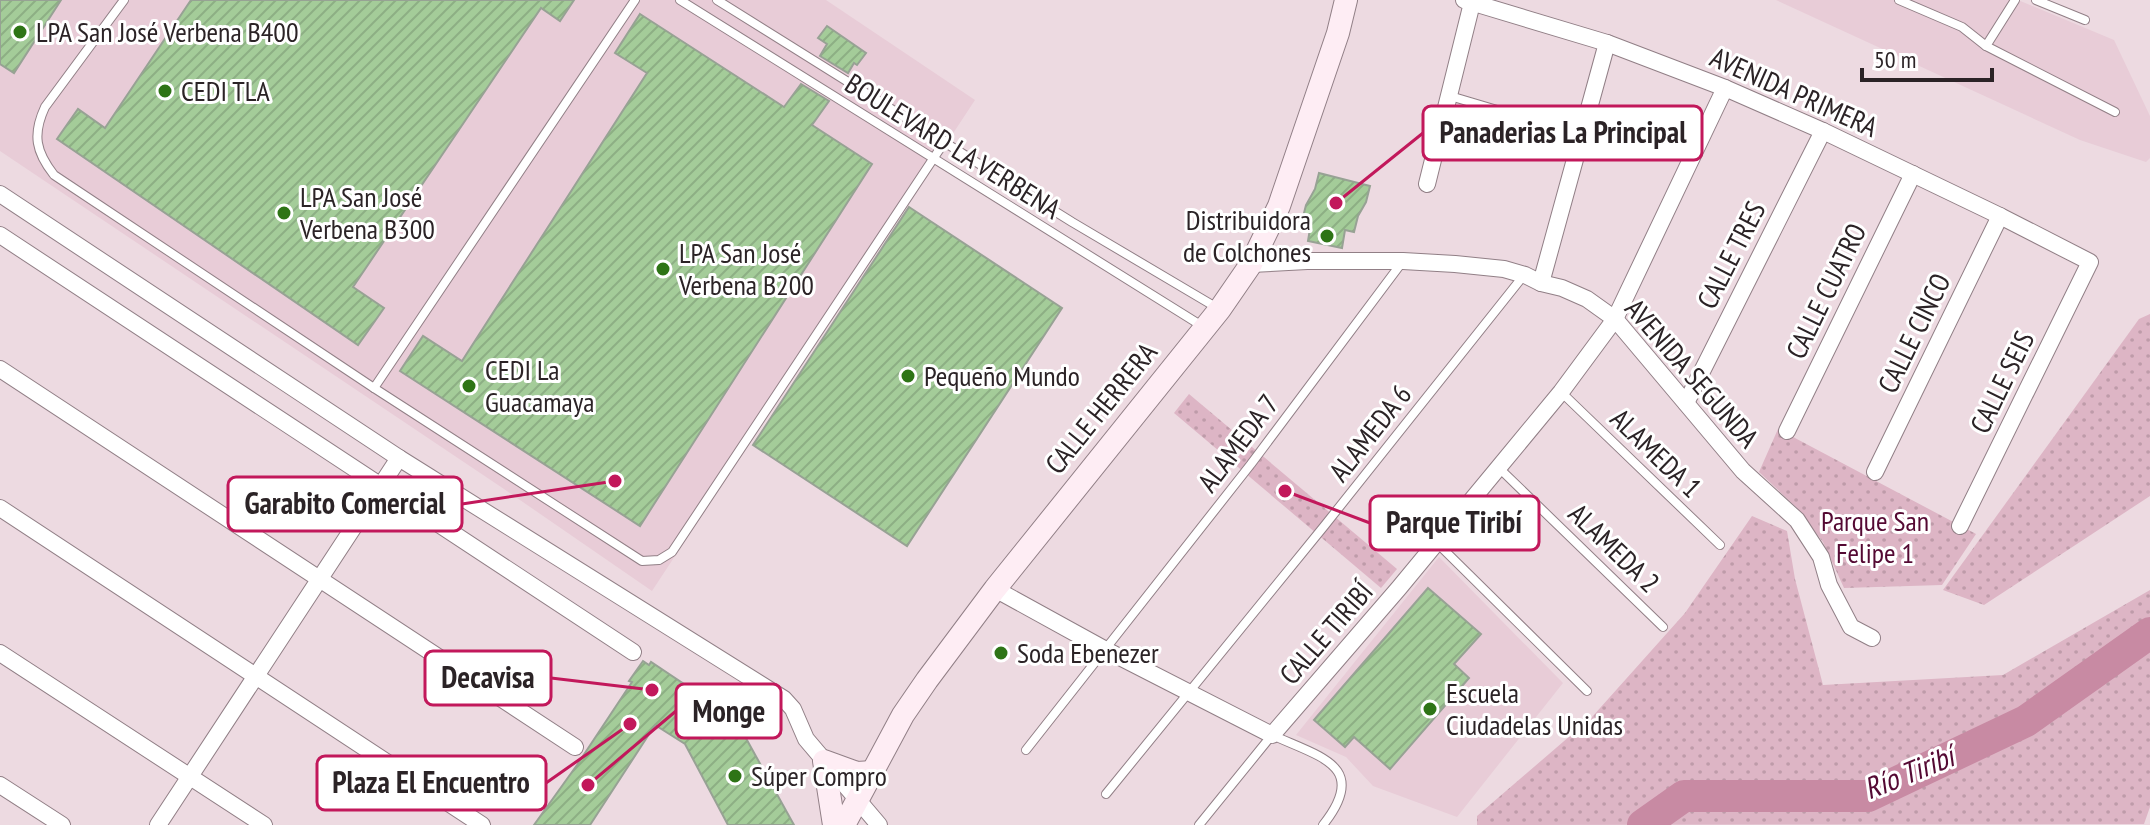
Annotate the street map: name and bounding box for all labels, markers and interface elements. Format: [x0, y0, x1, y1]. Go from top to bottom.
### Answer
place label: LPA San José Verbena B400 [36, 13, 299, 50]
marker: LPA San José Verbena B400 [11, 23, 29, 41]
scale bar [1862, 32, 1992, 82]
street label: AVENIDA PRIMERA [1705, 38, 1884, 145]
text: 50 m [1874, 44, 1916, 75]
street label: BOULEVARD LA VERBENA [839, 64, 1069, 227]
place label: CEDI TLA [181, 72, 271, 109]
marker: CEDI TLA [156, 82, 174, 100]
callout: Panaderias La Principal [1423, 106, 1702, 160]
text: Panaderias La Principal [1440, 112, 1687, 151]
place label: LPA San José Verbena B300 [299, 178, 435, 247]
street label: CALLE TRES [1688, 195, 1773, 315]
place label: Distribuidora de Colchones [1183, 201, 1311, 270]
marker: LPA San José Verbena B300 [275, 204, 293, 222]
street label: CALLE CUATRO [1777, 217, 1874, 365]
marker: Distribuidora de Colchones [1318, 227, 1336, 245]
place label: LPA San José Verbena B200 [678, 234, 814, 303]
marker: LPA San José Verbena B200 [654, 260, 672, 278]
street label: CALLE CINCO [1869, 267, 1958, 399]
street label: AVENIDA SEGUNDA [1617, 290, 1768, 456]
street label: CALLE SEIS [1961, 325, 2042, 439]
street label: CALLE HERRERA [1036, 334, 1165, 481]
place label: CEDI La Guacamaya [485, 351, 594, 420]
place label: Pequeño Mundo [924, 357, 1080, 394]
marker: Pequeño Mundo [899, 367, 917, 385]
marker: CEDI La Guacamaya [460, 377, 478, 395]
street label: ALAMEDA 6 [1320, 377, 1419, 489]
street label: ALAMEDA 7 [1189, 386, 1286, 499]
street label: ALAMEDA 1 [1603, 400, 1710, 505]
callout: Garabito Comercial [228, 477, 462, 531]
text: Garabito Comercial [244, 483, 446, 522]
street label: ALAMEDA 2 [1561, 495, 1668, 600]
callout: Parque Tiribí [1370, 496, 1539, 550]
text: Parque Tiribí [1386, 502, 1522, 541]
park label: Parque San Felipe 1 [1821, 502, 1929, 571]
street label: CALLE TIRIBÍ [1271, 573, 1381, 692]
place label: Soda Ebenezer [1017, 634, 1159, 671]
marker: Soda Ebenezer [992, 644, 1010, 662]
callout: Decavisa [425, 651, 551, 705]
text: Decavisa [441, 657, 535, 696]
place label: Escuela Ciudadelas Unidas [1446, 674, 1623, 743]
callout: Monge [676, 684, 781, 738]
text: Monge [693, 691, 765, 730]
marker: Escuela Ciudadelas Unidas [1421, 700, 1439, 718]
water label: Río Tiribí [1858, 734, 1964, 807]
callout: Plaza El Encuentro [317, 756, 546, 810]
place label: Súper Compro [751, 757, 887, 794]
text: Plaza El Encuentro [332, 762, 530, 801]
marker: Súper Compro [726, 767, 744, 785]

